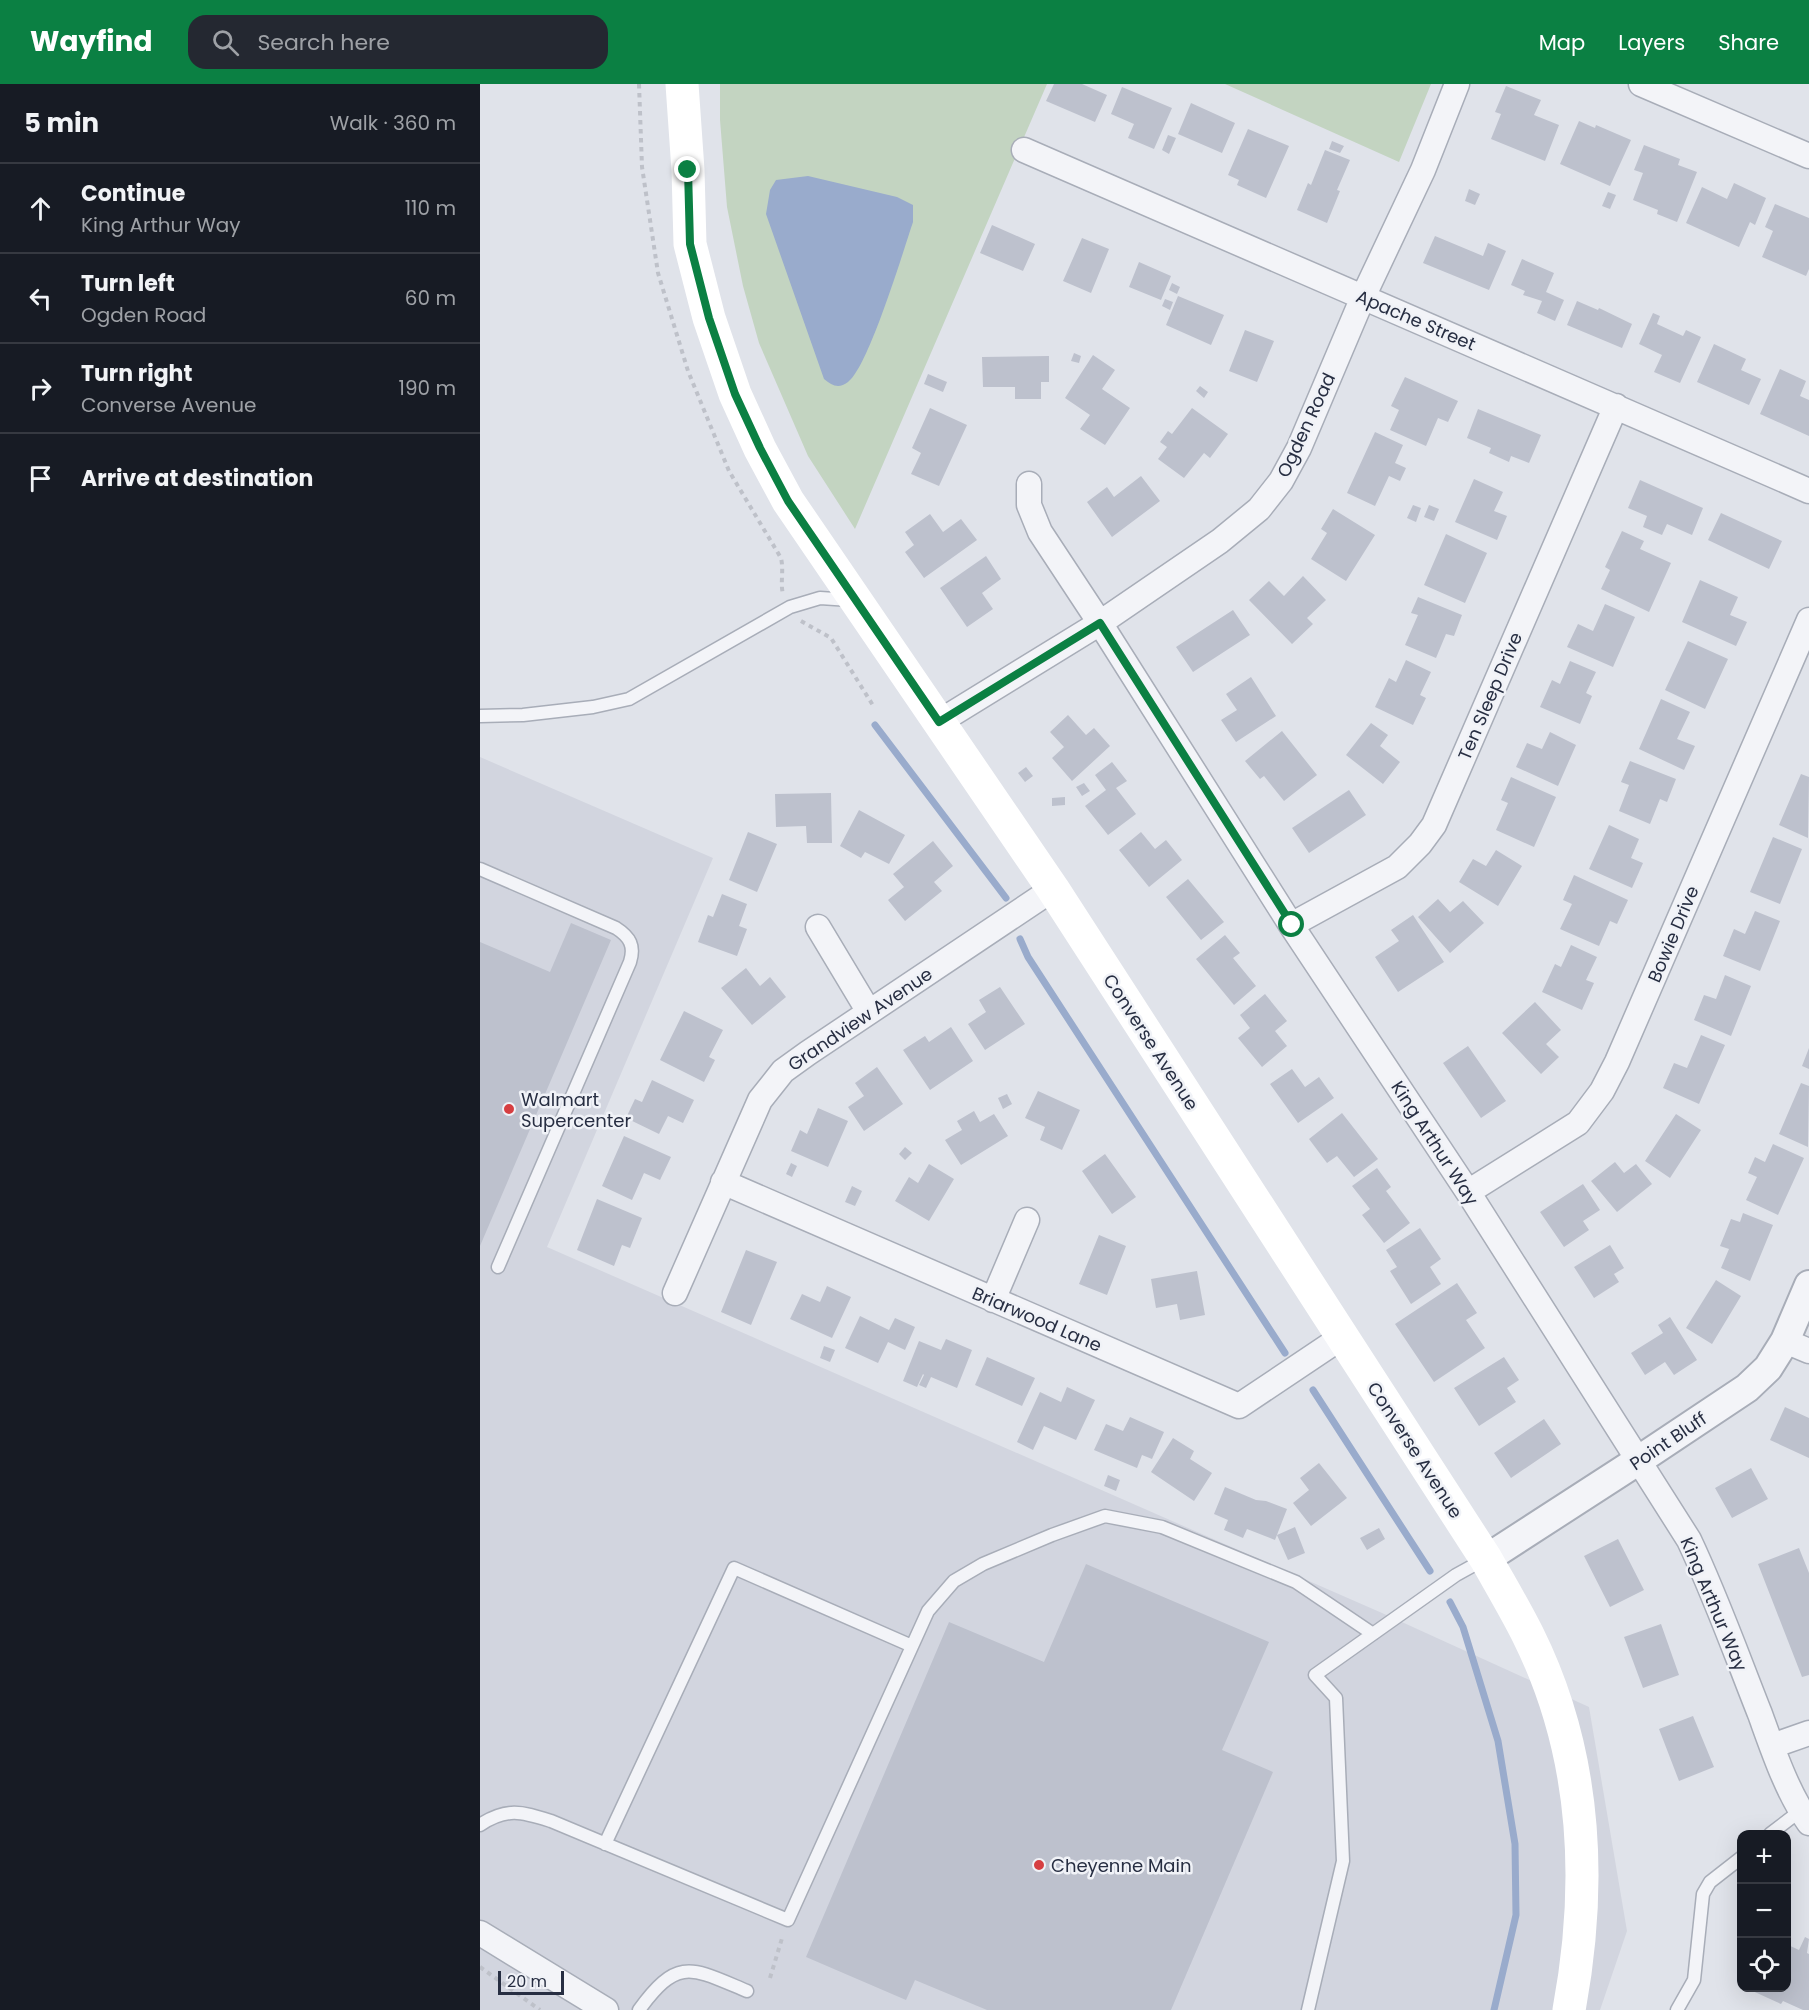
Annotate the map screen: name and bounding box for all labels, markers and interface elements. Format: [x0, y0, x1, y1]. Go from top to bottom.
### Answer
search box [188, 15, 608, 69]
text: Wayfind [30, 22, 152, 61]
icon: search [209, 26, 242, 59]
text: Search here [257, 27, 390, 58]
text: Map [1539, 28, 1585, 57]
text: Layers [1618, 28, 1685, 57]
text: Share [1718, 28, 1779, 57]
text: 5 min [24, 105, 99, 141]
text: Walk · 360 m [330, 109, 456, 137]
route end [674, 156, 700, 182]
text: Continue [81, 178, 185, 209]
icon: ahead [24, 192, 57, 225]
text: 110 m [405, 194, 456, 222]
text: King Arthur Way [81, 211, 240, 239]
text: Turn left [81, 268, 175, 299]
icon: left [24, 282, 57, 315]
text: 60 m [405, 284, 456, 312]
street label: Apache Street [1352, 284, 1480, 356]
text: Ogden Road [81, 301, 206, 329]
text: Turn right [81, 358, 192, 389]
street label: Ogden Road [1271, 369, 1341, 481]
icon: right [24, 372, 57, 405]
text: 190 m [399, 374, 456, 402]
text: Converse Avenue [81, 391, 256, 419]
icon: arrive [24, 462, 57, 495]
text: Arrive at destination [81, 463, 313, 494]
street label: Ten Sleep Drive [1452, 628, 1528, 764]
street label: Bowie Drive [1641, 882, 1705, 986]
route start [1278, 911, 1304, 937]
street label: Grandview Avenue [783, 961, 937, 1077]
street label: Converse Avenue [1098, 969, 1204, 1115]
street label: King Arthur Way [1385, 1076, 1485, 1210]
place label: Walmart Supercenter [521, 1087, 631, 1133]
marker: Walmart Supercenter [502, 1102, 516, 1116]
street label: Briarwood Lane [968, 1280, 1106, 1358]
street label: Converse Avenue [1362, 1377, 1468, 1523]
street label: Point Bluff [1625, 1406, 1712, 1476]
street label: King Arthur Way [1674, 1533, 1754, 1675]
map controls [1737, 1830, 1791, 1992]
button: + [1737, 1830, 1791, 1884]
place label: Cheyenne Main [1051, 1853, 1192, 1878]
marker: Cheyenne Main [1032, 1858, 1046, 1872]
button: − [1737, 1884, 1791, 1938]
button: locate [1737, 1938, 1791, 1992]
scale bar [498, 1968, 564, 1996]
text: 20 m [507, 1970, 547, 1993]

